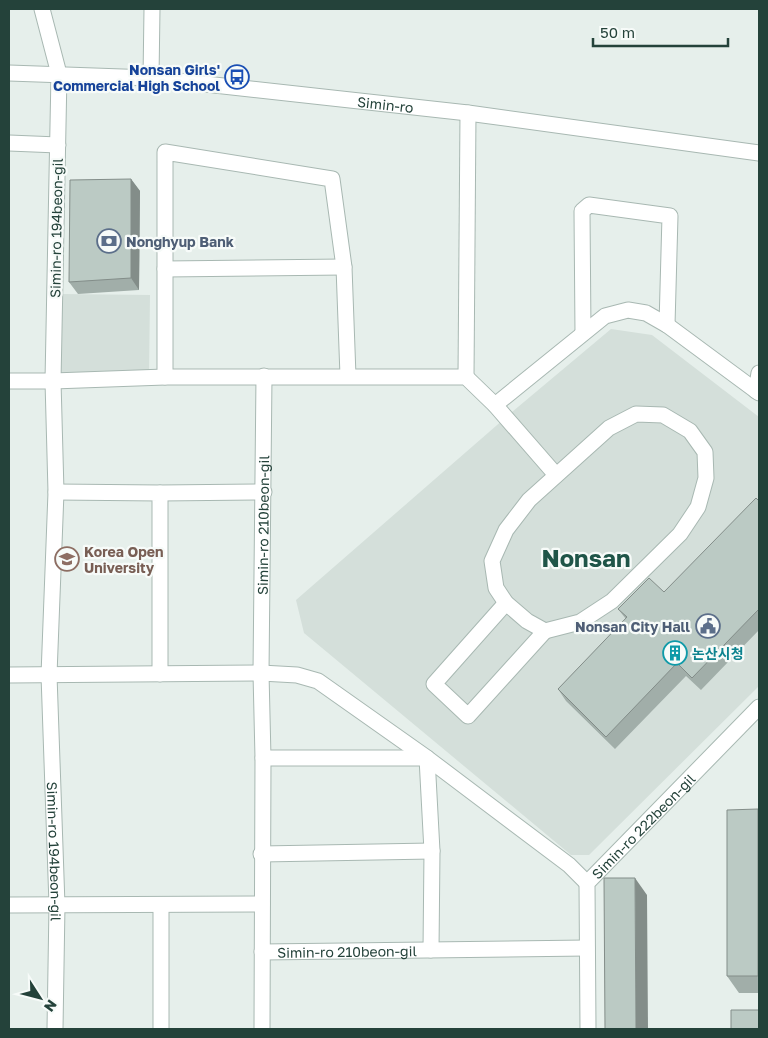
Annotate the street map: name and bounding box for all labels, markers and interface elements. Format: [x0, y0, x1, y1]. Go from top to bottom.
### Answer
scale bar [593, 15, 728, 47]
text: 50 m [600, 23, 635, 41]
place label: Nonsan Girls' Commercial High School [53, 61, 220, 94]
bus stop icon: Nonsan Girls' Commercial High School [224, 64, 250, 90]
street label: Simin-ro [356, 92, 415, 115]
street label: Simin-ro 194beon-gil [46, 158, 66, 298]
bank icon: Nonghyup Bank [96, 228, 122, 254]
place label: Nonghyup Bank [126, 233, 234, 250]
street label: Simin-ro 210beon-gil [253, 455, 272, 595]
place label: Korea Open University [84, 543, 164, 576]
district label: Nonsan [541, 543, 631, 572]
school or university icon: Korea Open University [54, 546, 80, 572]
public building icon: Nonsan City Hall [695, 613, 721, 639]
place label: Nonsan City Hall [575, 618, 690, 635]
building icon: 논산시청 [662, 640, 688, 666]
place label: 논산시청 [692, 645, 744, 662]
street label: Simin-ro 222beon-gil [588, 770, 698, 882]
street label: Simin-ro 194beon-gil [44, 781, 66, 922]
street label: Simin-ro 210beon-gil [277, 942, 417, 960]
north arrow [15, 973, 65, 1023]
text: N [41, 997, 61, 1015]

